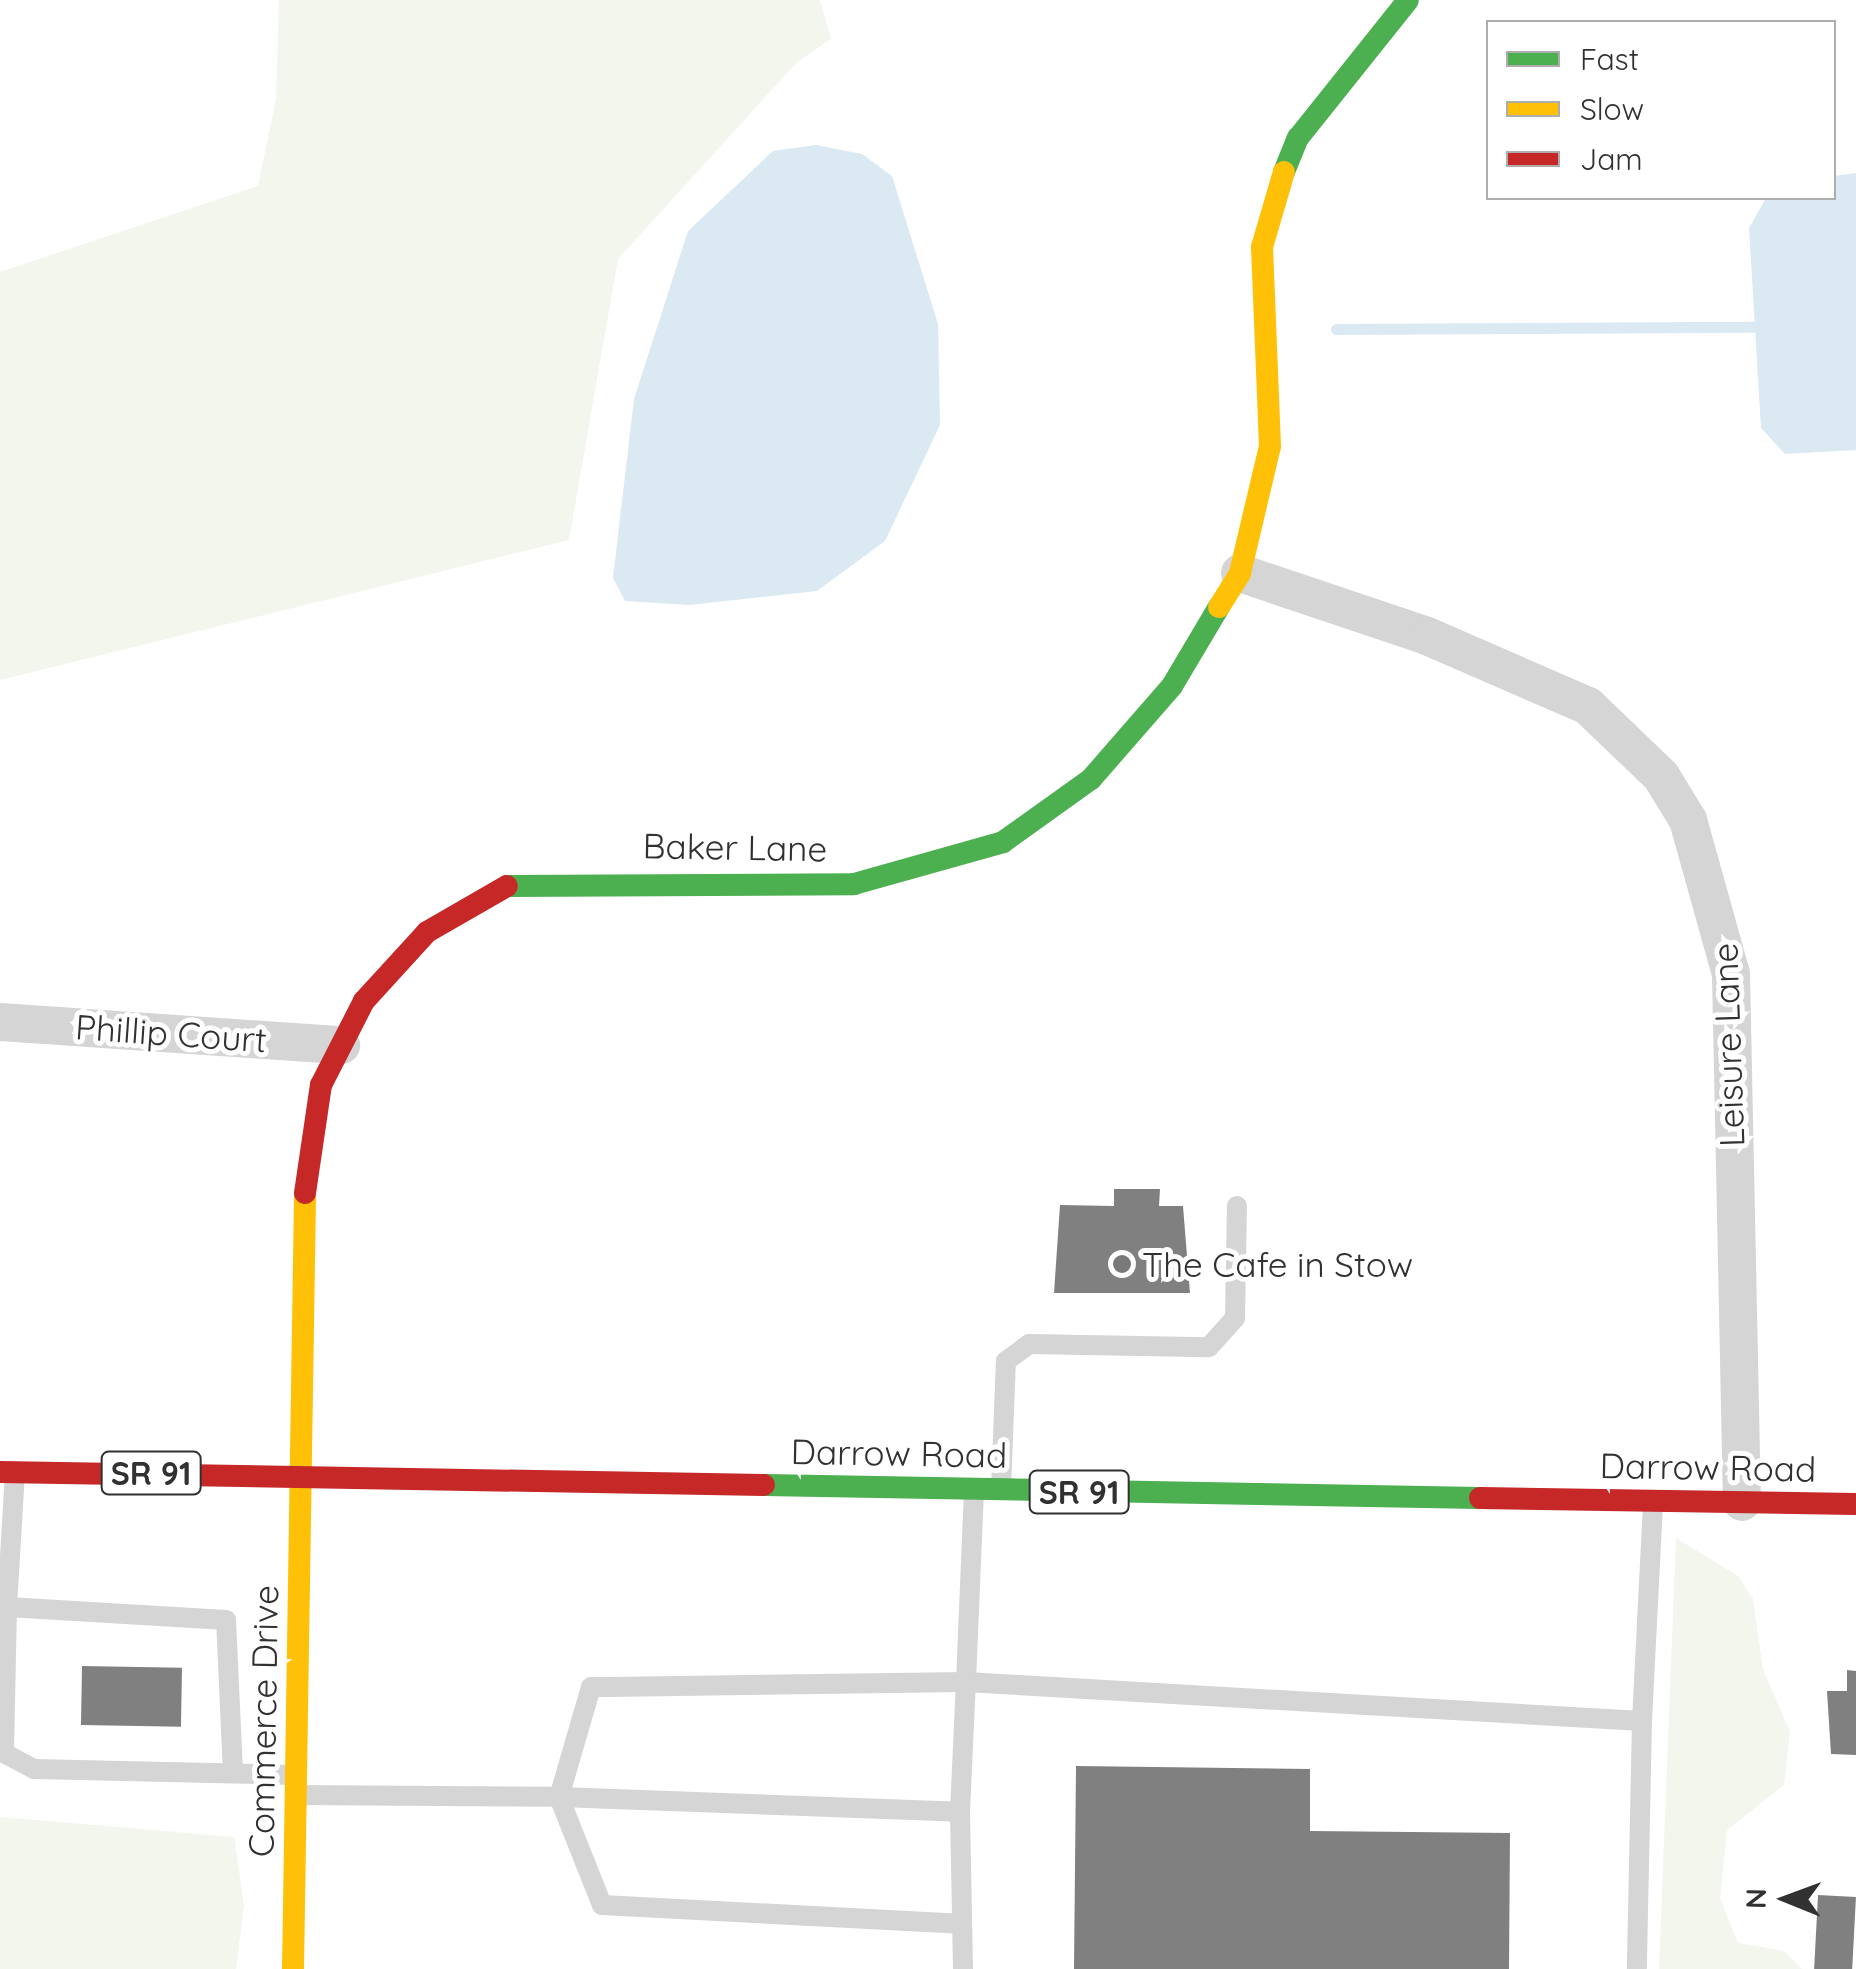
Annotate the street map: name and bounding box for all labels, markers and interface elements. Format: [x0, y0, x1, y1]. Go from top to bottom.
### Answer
legend [1486, 20, 1836, 200]
text: Fast [1580, 40, 1639, 78]
text: Slow [1580, 90, 1644, 128]
text: Jam [1580, 140, 1643, 178]
street label: Baker Lane [642, 824, 828, 870]
street label: Leisure Lane [1703, 942, 1753, 1148]
street label: Phillip Court [74, 1005, 268, 1061]
place label: The Cafe in Stow [1142, 1243, 1413, 1285]
marker: The Cafe in Stow [1111, 1253, 1133, 1275]
street label: Darrow Road [790, 1430, 1008, 1476]
street label: Darrow Road [1599, 1444, 1817, 1490]
road number: SR 91 [98, 1446, 204, 1500]
road number: SR 91 [1026, 1465, 1132, 1519]
street label: Commerce Drive [240, 1585, 286, 1857]
north arrow [1736, 1849, 1836, 1949]
text: N [1738, 1888, 1773, 1909]

